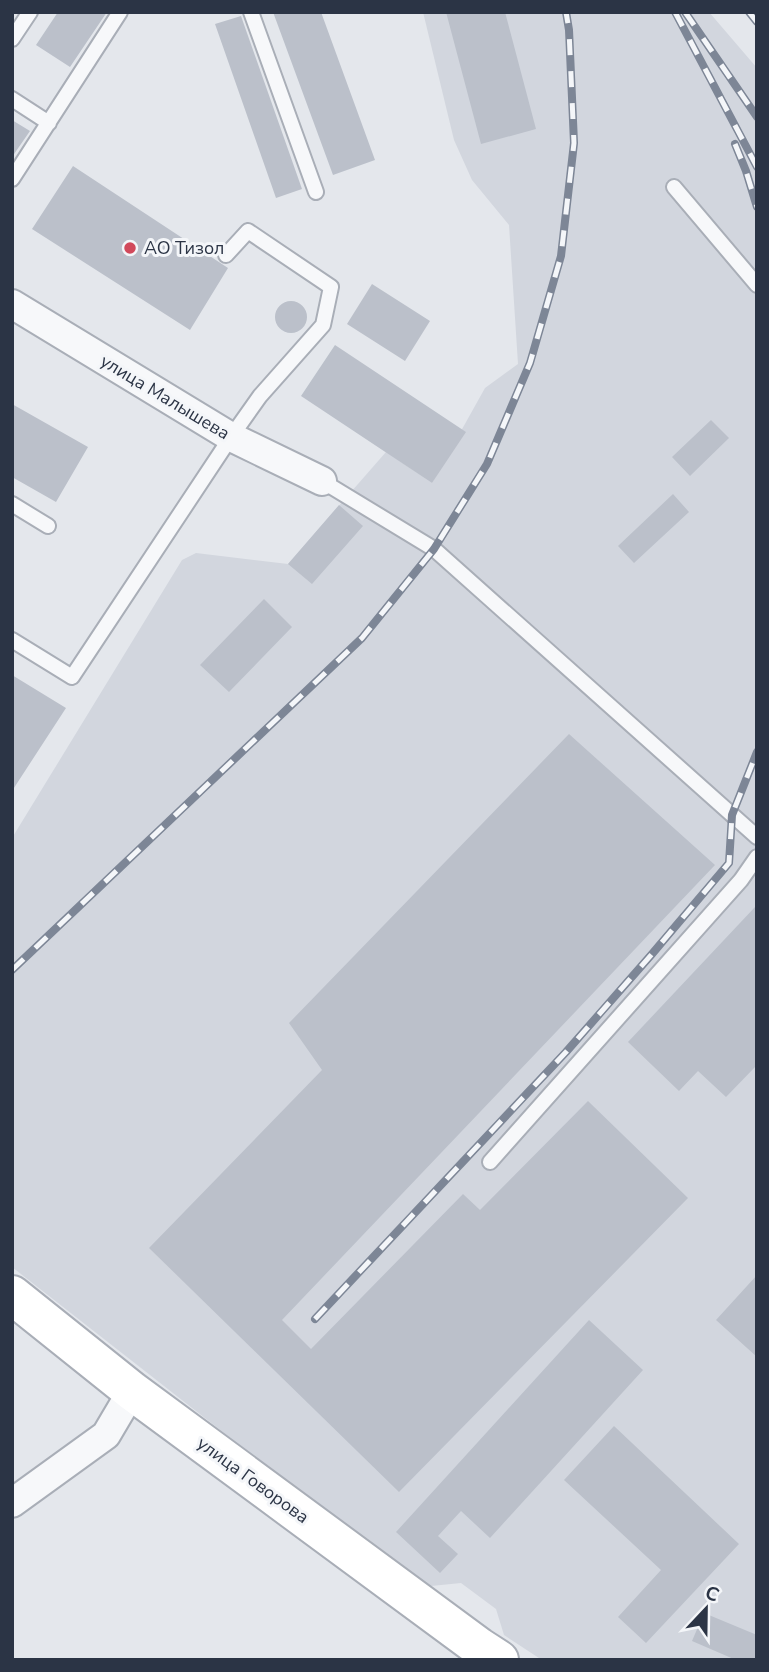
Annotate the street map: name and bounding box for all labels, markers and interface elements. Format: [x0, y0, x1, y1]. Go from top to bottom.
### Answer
place label: АО Тизол [144, 236, 224, 260]
marker: АО Тизол [122, 240, 138, 256]
street label: улица Малышева [96, 349, 234, 445]
street label: улица Говорова [192, 1431, 314, 1529]
north arrow [671, 1574, 741, 1644]
text: С [701, 1580, 723, 1609]

